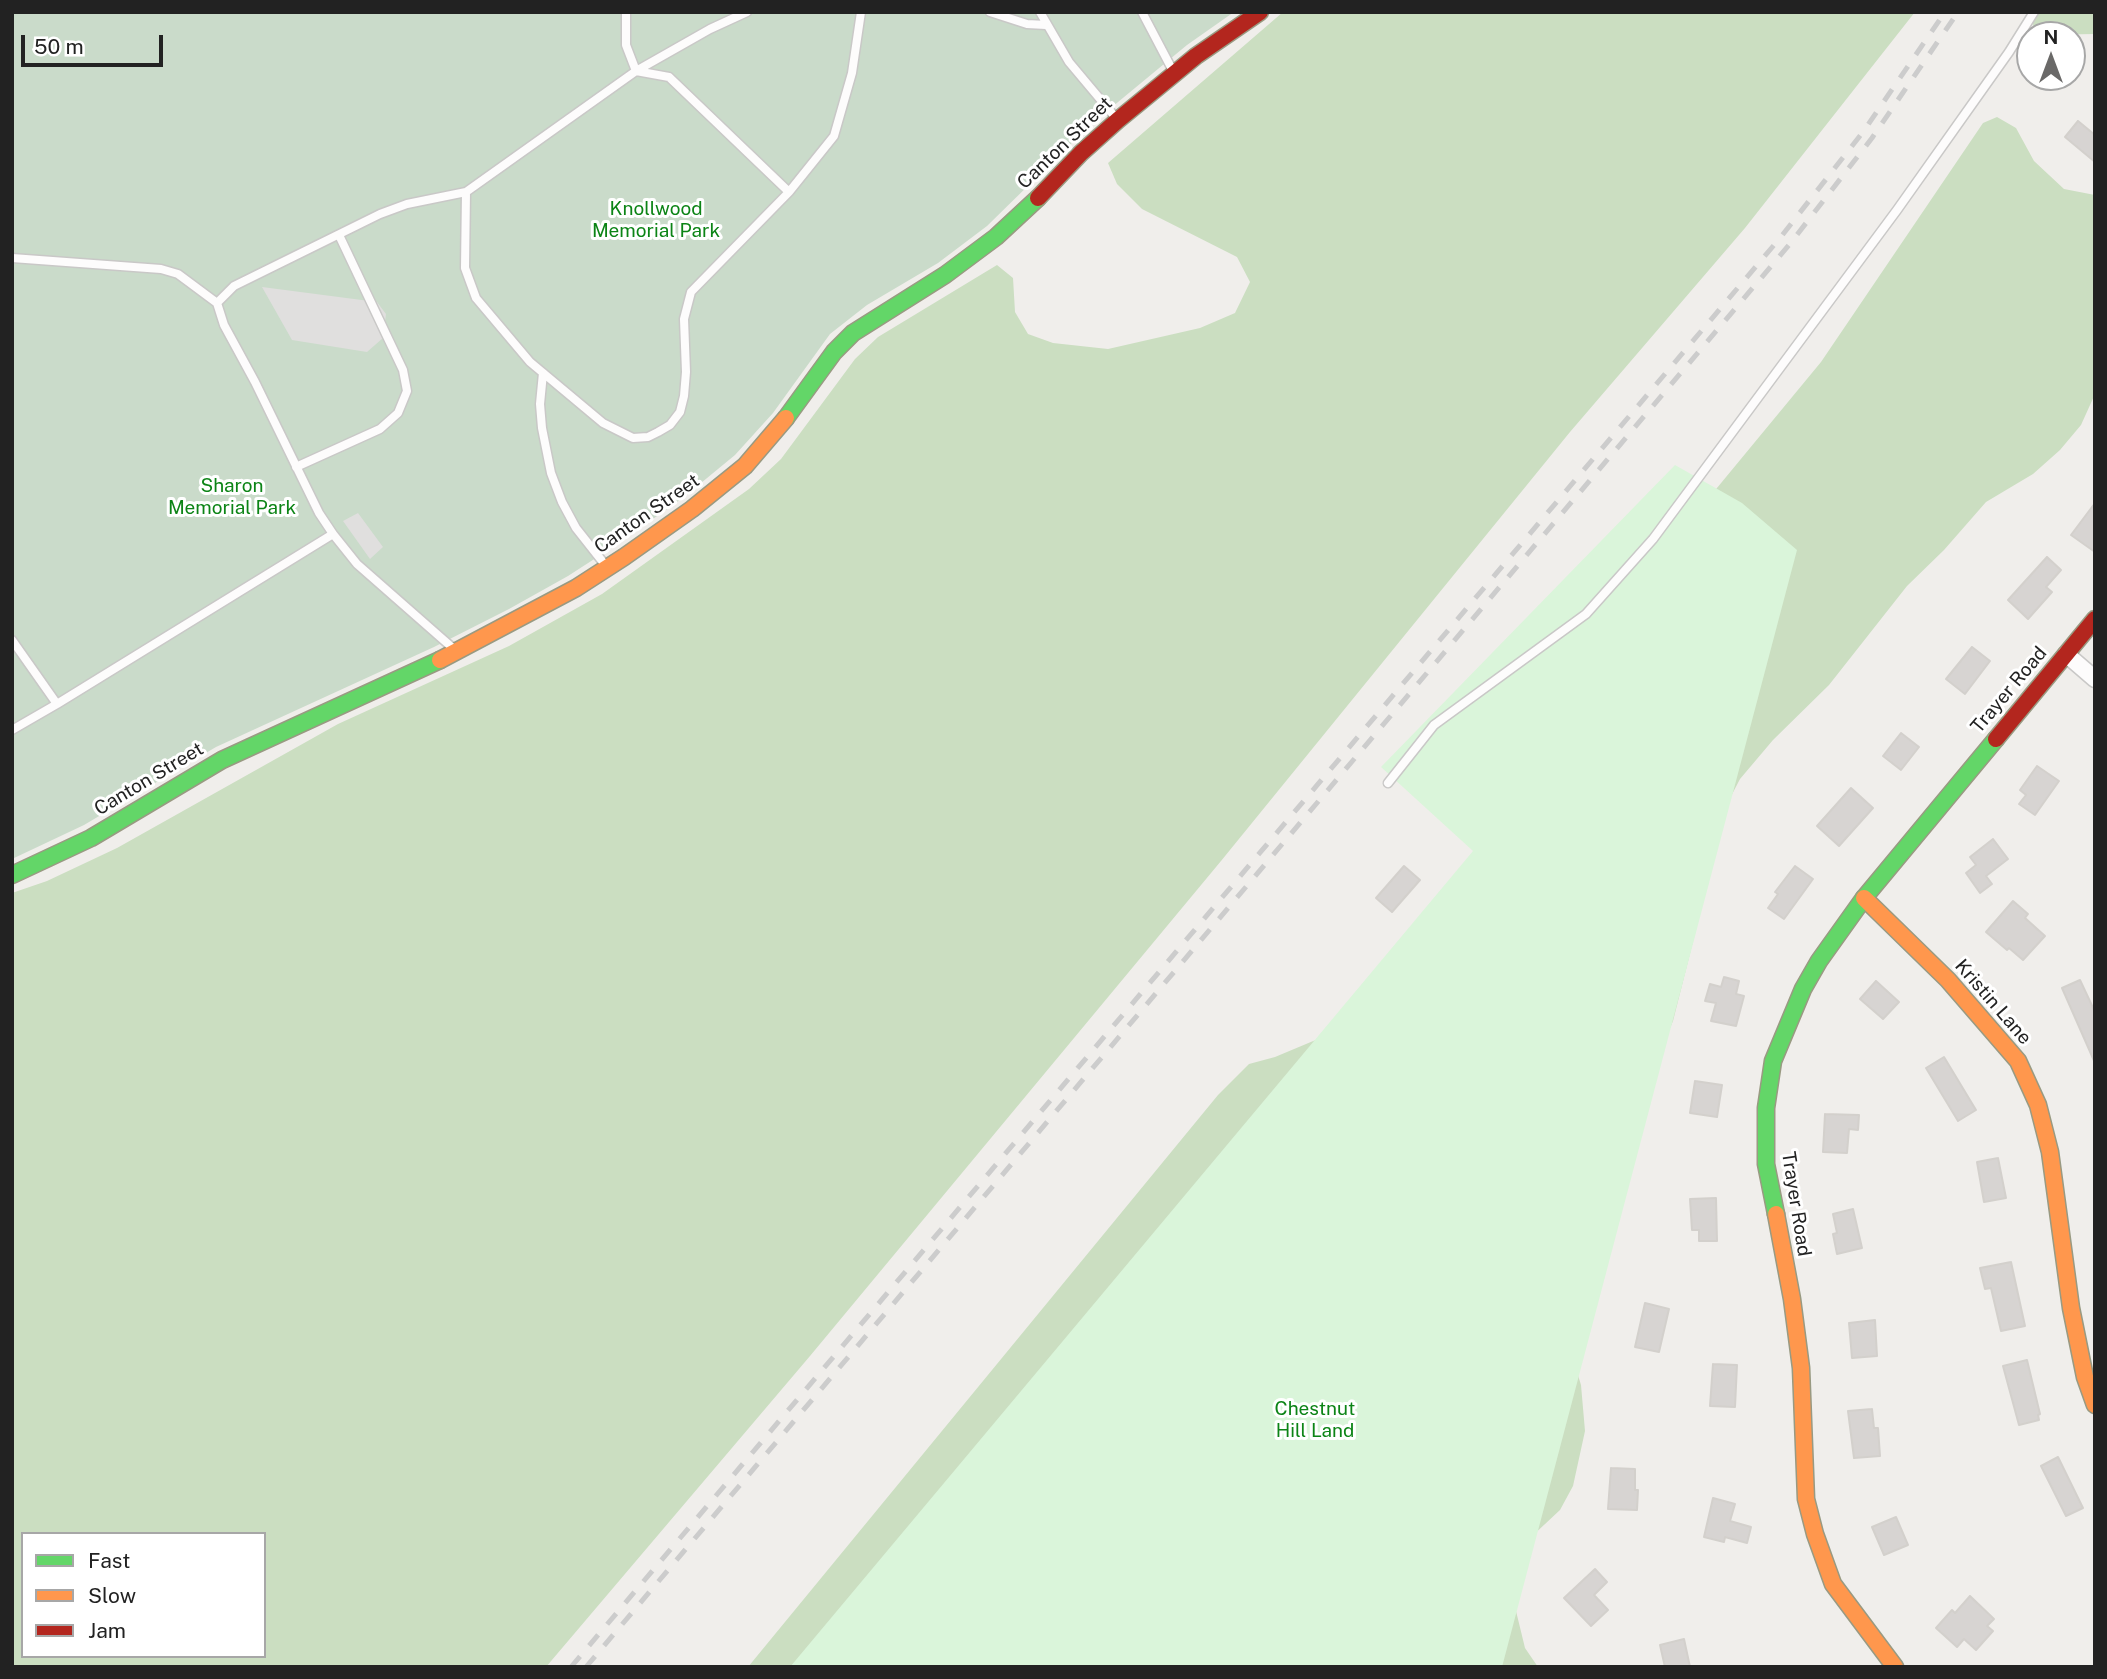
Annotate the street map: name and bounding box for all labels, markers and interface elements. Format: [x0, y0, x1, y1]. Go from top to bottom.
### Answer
scale bar [24, 21, 166, 65]
north arrow [2016, 21, 2086, 91]
text: N [2044, 26, 2058, 48]
text: 50 m [34, 34, 84, 59]
street label: Canton Street [1013, 92, 1117, 194]
park label: Knollwood Memorial Park [592, 198, 720, 242]
street label: Canton Street [590, 469, 704, 559]
park label: Sharon Memorial Park [168, 475, 296, 519]
street label: Trayer Road [1966, 642, 2052, 738]
street label: Canton Street [90, 738, 208, 820]
street label: Kristin Lane [1950, 955, 2036, 1049]
street label: Trayer Road [1776, 1150, 1816, 1258]
park label: Chestnut Hill Land [1275, 1398, 1355, 1442]
legend [21, 1532, 266, 1658]
text: Fast [88, 1548, 130, 1573]
text: Slow [88, 1583, 136, 1608]
text: Jam [88, 1618, 126, 1643]

